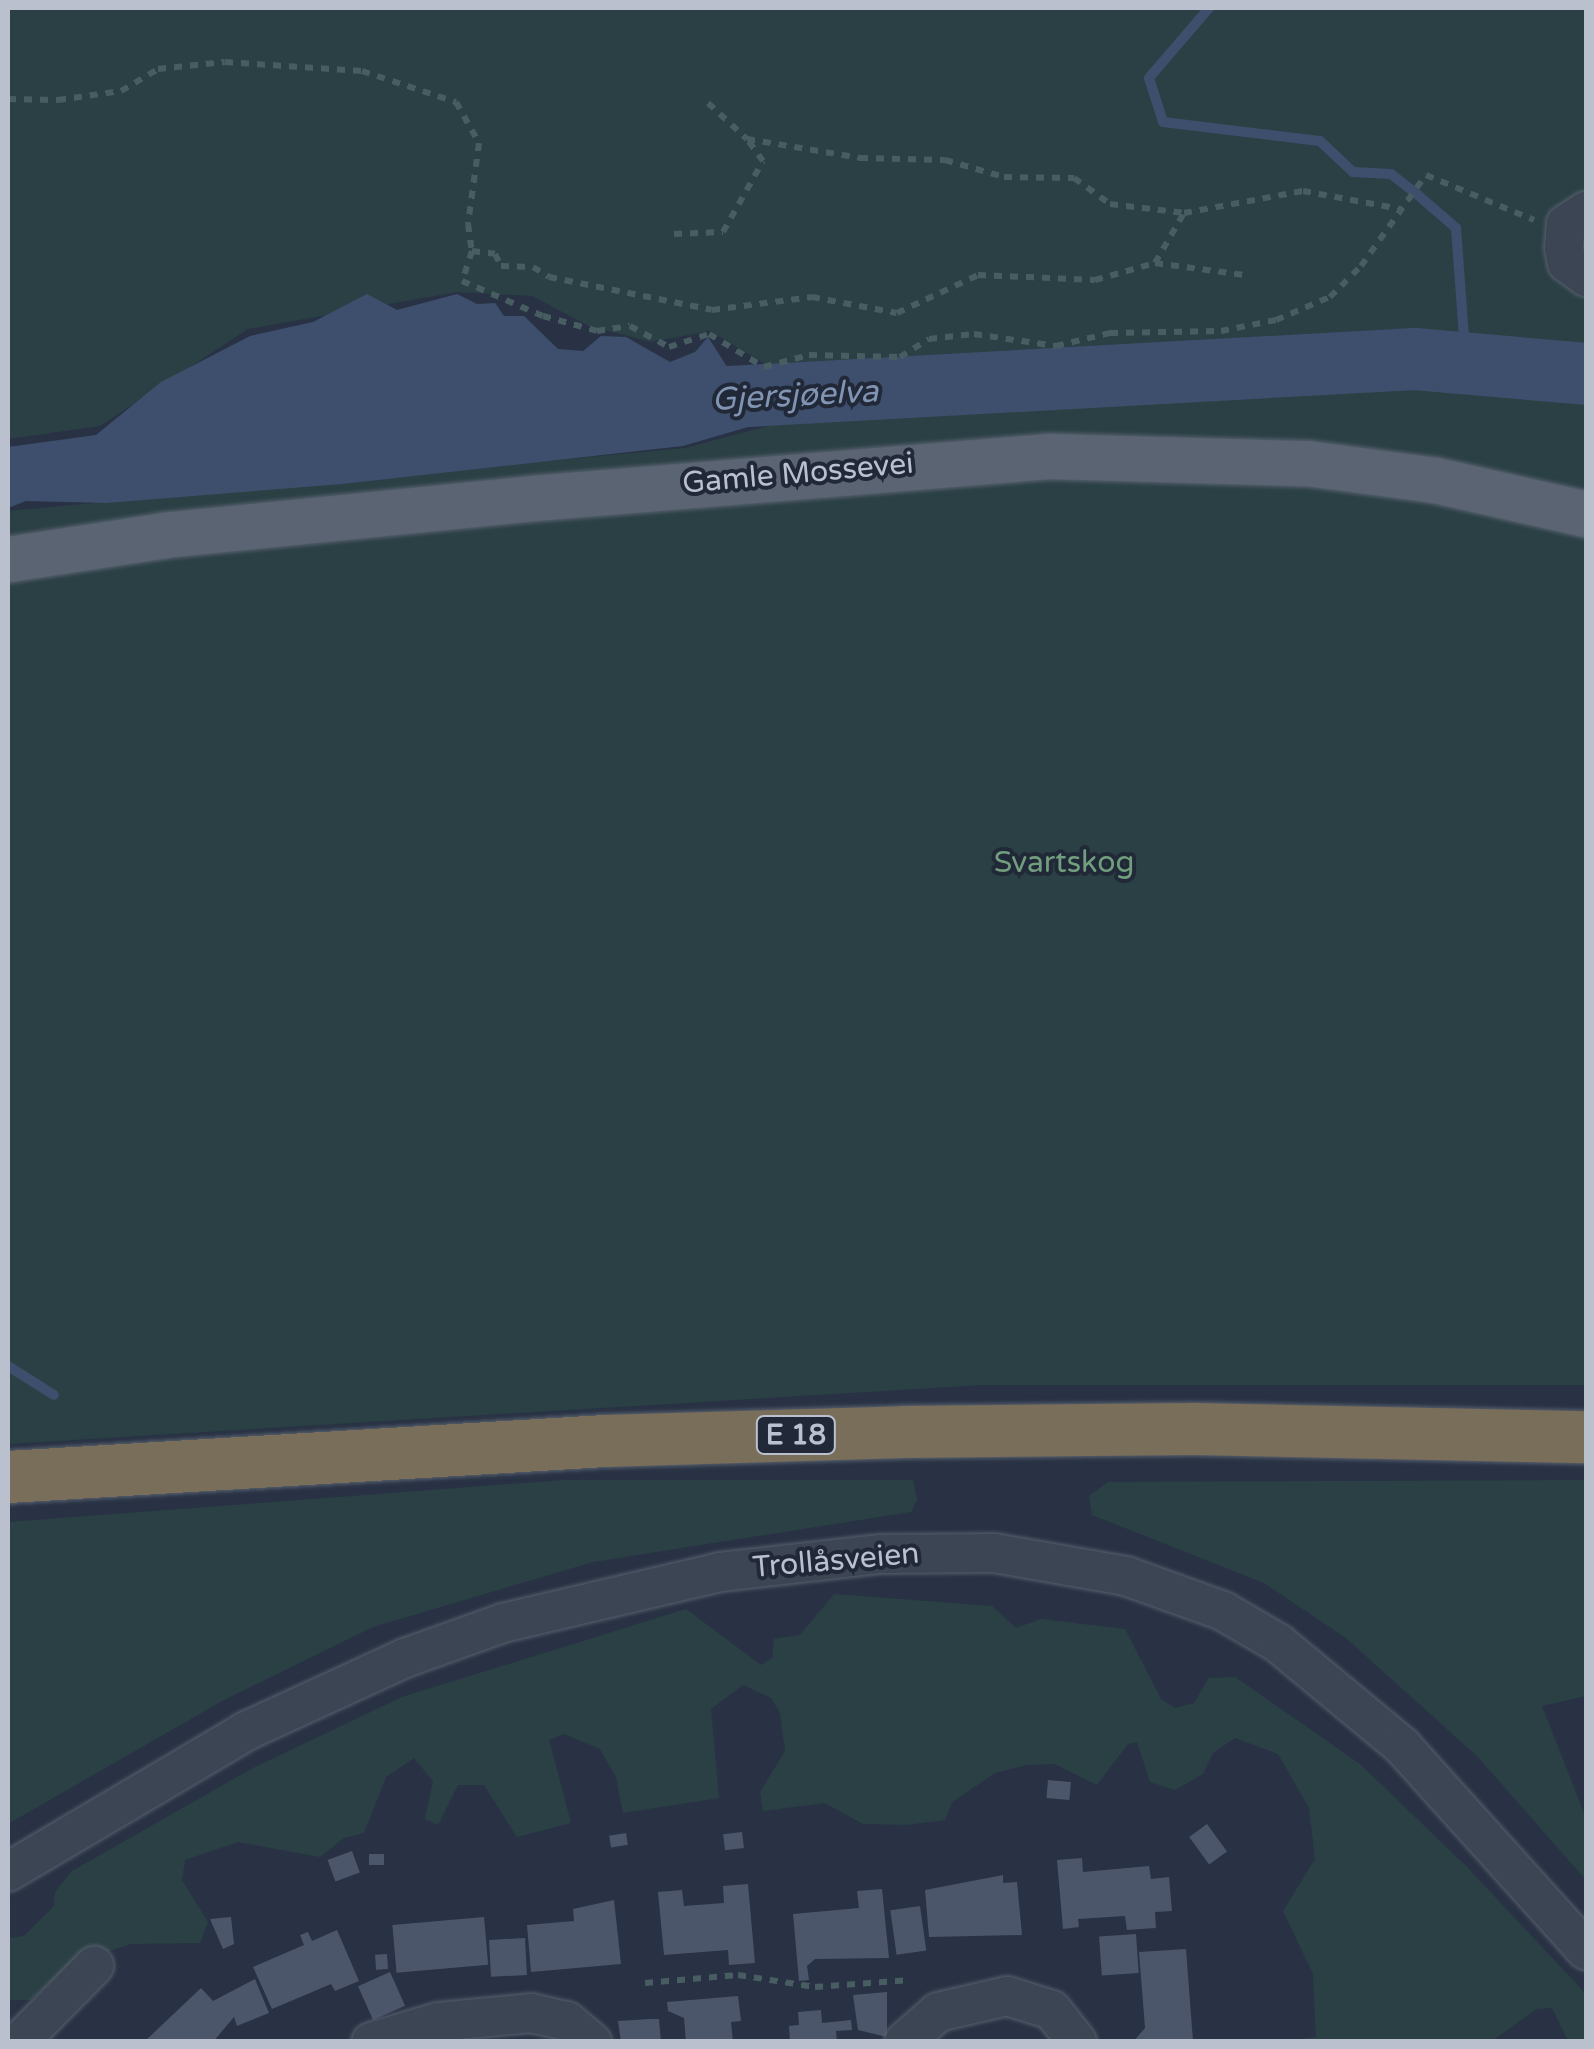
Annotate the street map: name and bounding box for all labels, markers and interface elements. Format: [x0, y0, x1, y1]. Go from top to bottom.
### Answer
water label: Gjersjøelva [711, 372, 879, 420]
street label: Gamle Mossevei [681, 446, 915, 502]
park label: Svartskog [994, 845, 1134, 881]
road number: E 18 [754, 1412, 838, 1458]
street label: Trollåsveien [751, 1536, 921, 1586]

